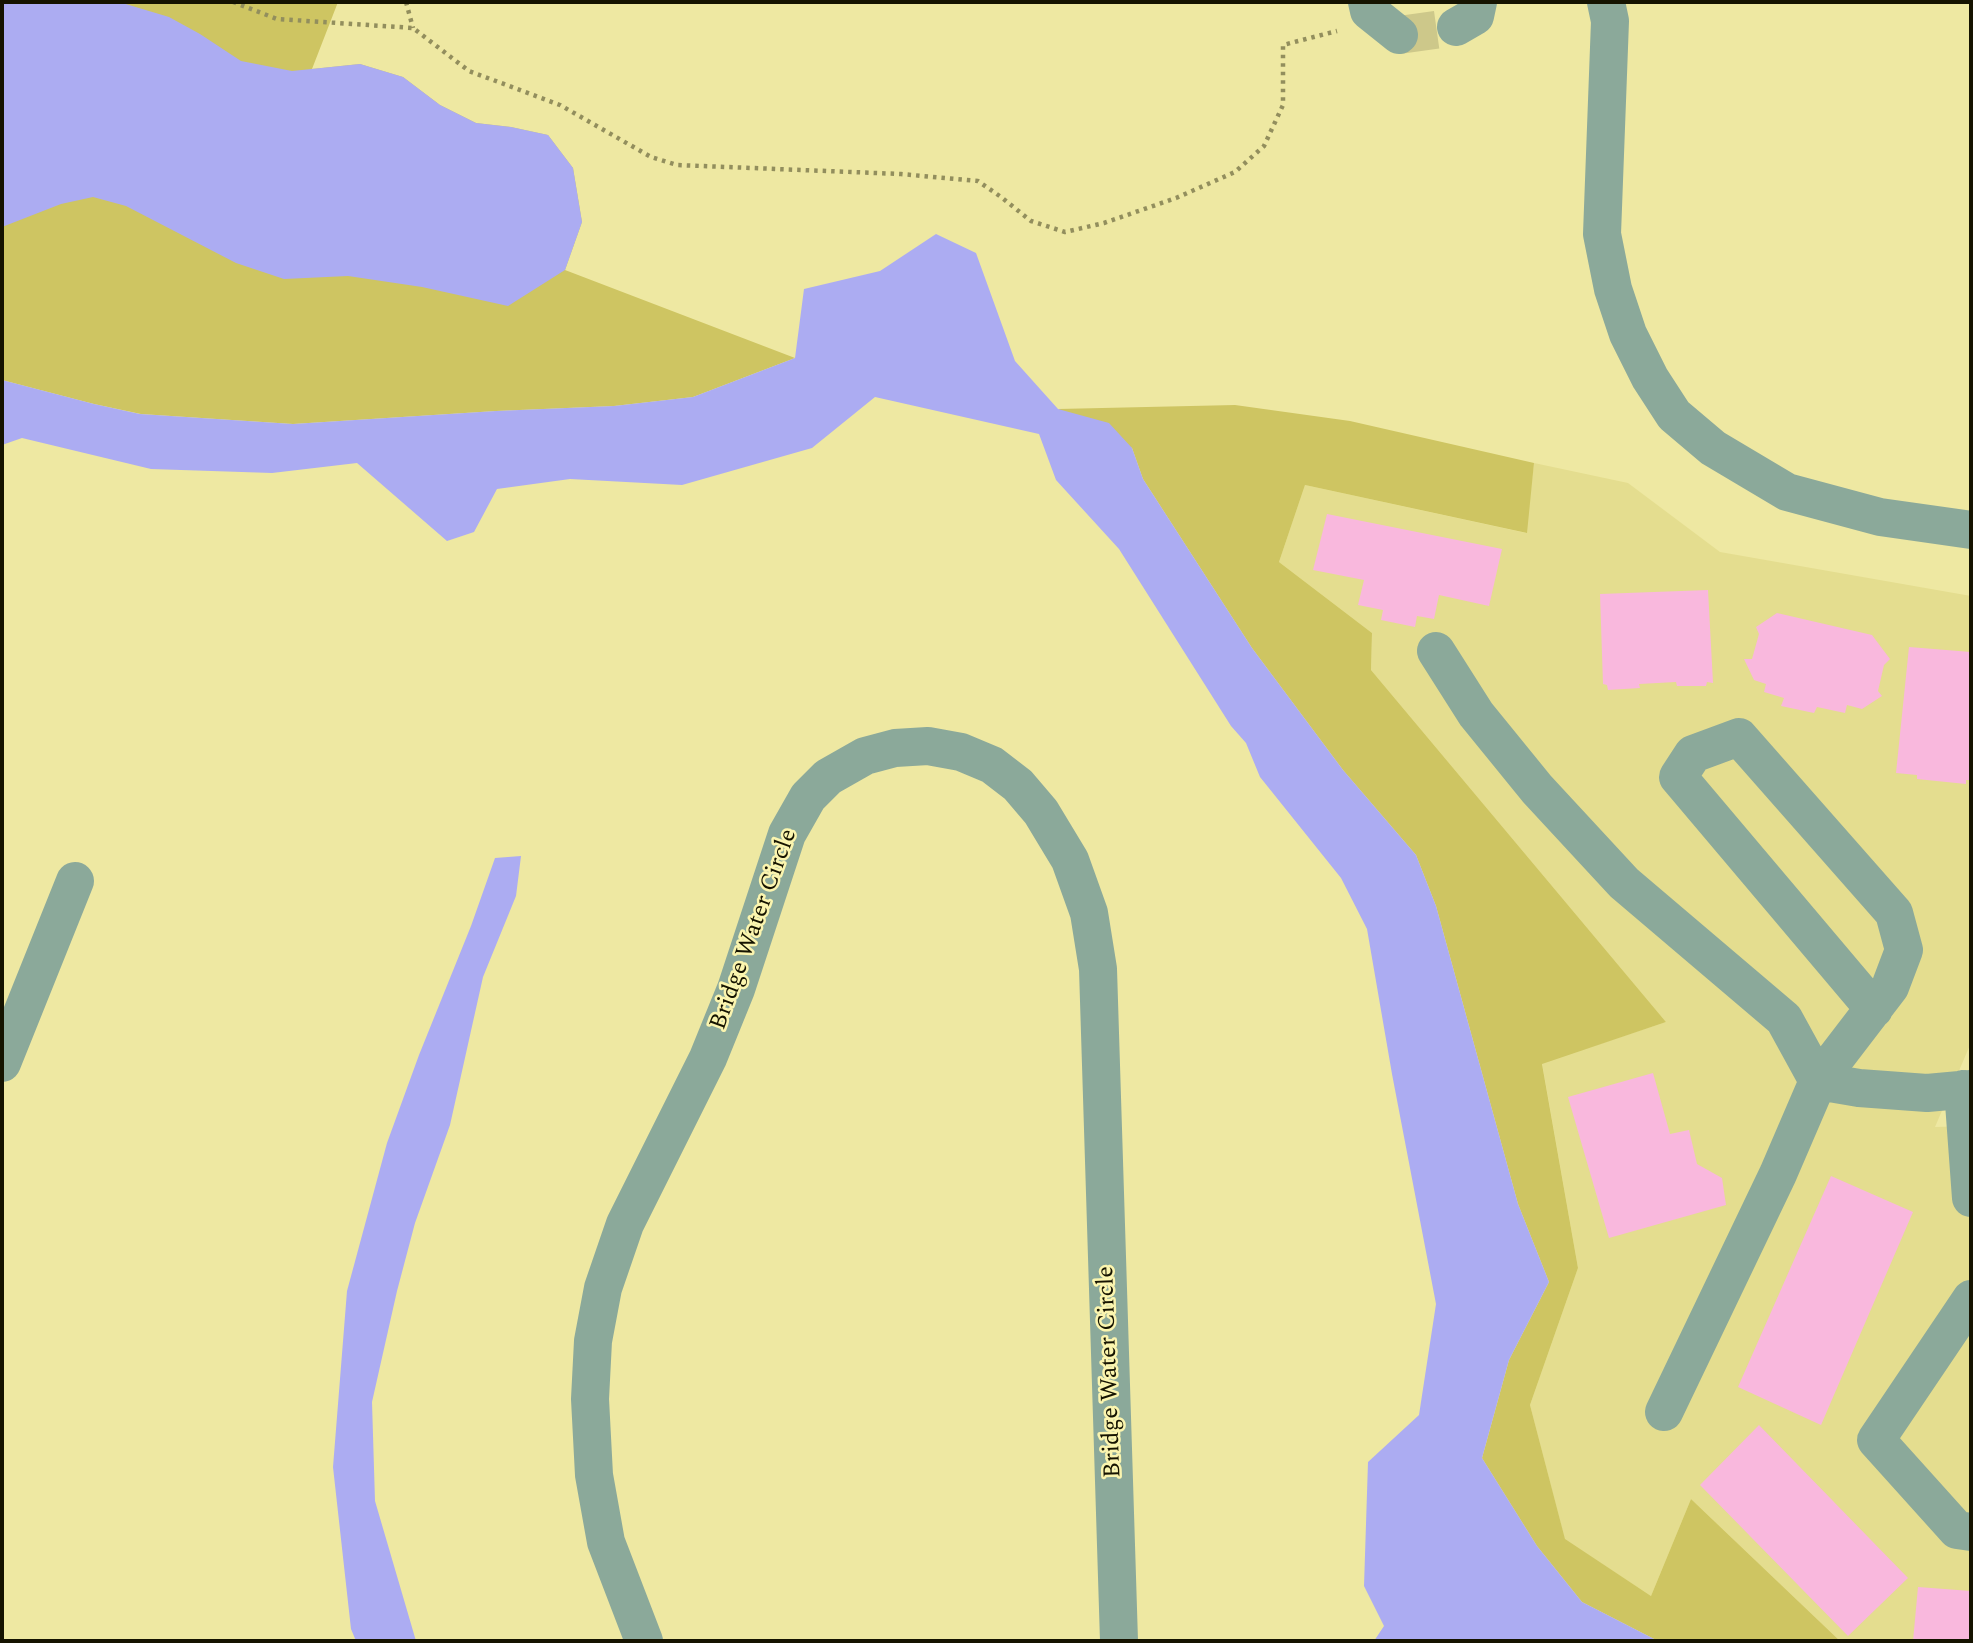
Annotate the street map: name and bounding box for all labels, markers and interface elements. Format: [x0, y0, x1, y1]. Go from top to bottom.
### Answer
street label: Bridge Water Circle [705, 826, 805, 1034]
street label: Bridge Water Circle [1093, 1266, 1129, 1478]

